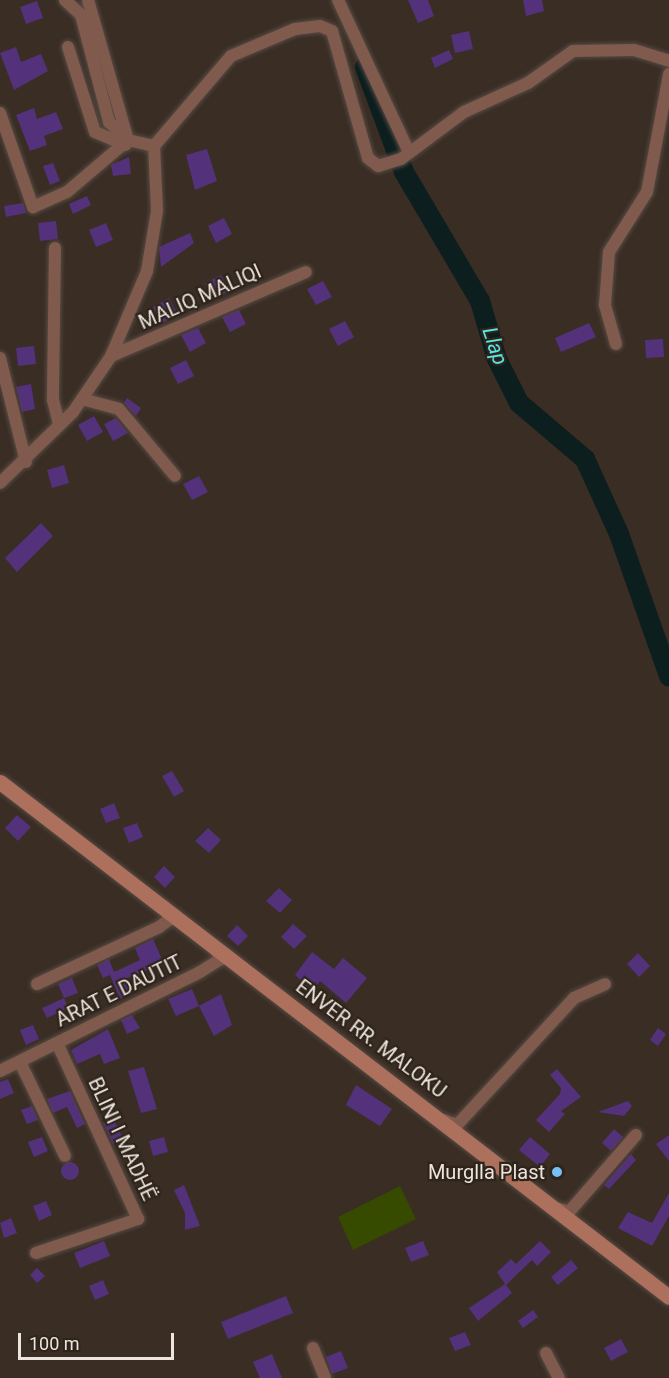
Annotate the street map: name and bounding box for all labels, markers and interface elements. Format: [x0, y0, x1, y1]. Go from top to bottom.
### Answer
street label: MALIQ MALIQI [135, 259, 265, 335]
water label: Llap [477, 324, 513, 368]
street label: ARAT E DAUTIT [52, 950, 186, 1032]
street label: ENVER RR. MALOKU [291, 975, 451, 1103]
street label: BLINI I MADHË [83, 1074, 161, 1204]
place label: Murglla Plast [428, 1160, 545, 1184]
marker: Murglla Plast [550, 1165, 564, 1179]
scale bar [21, 1321, 177, 1359]
text: 100 m [29, 1333, 80, 1354]

